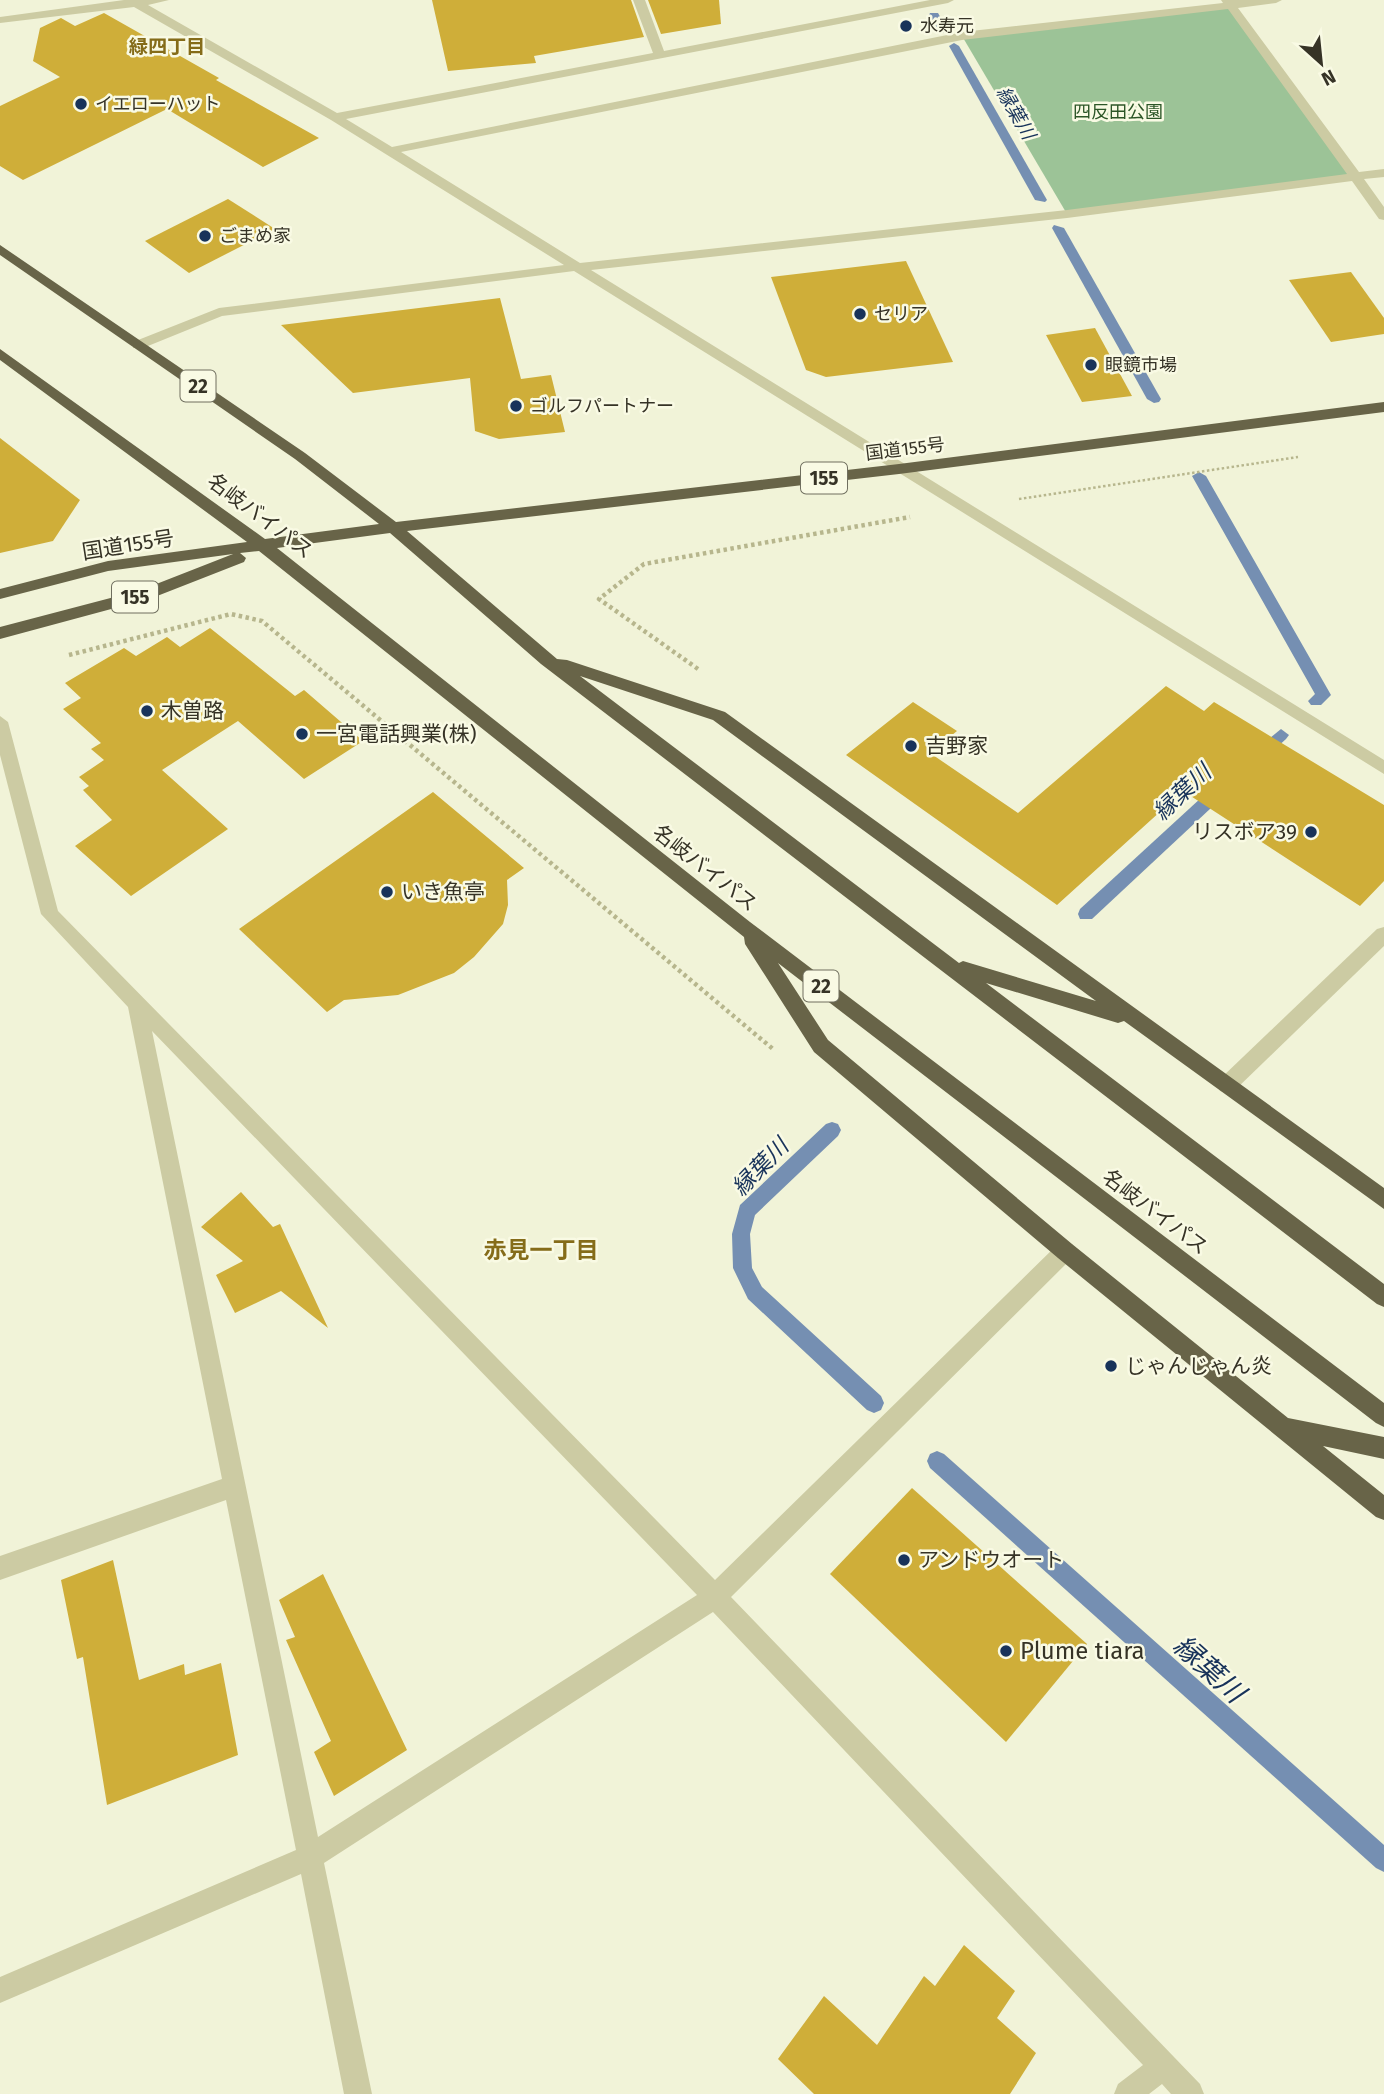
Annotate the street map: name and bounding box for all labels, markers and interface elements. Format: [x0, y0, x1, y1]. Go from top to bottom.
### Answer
place label: 水寿元 [920, 15, 974, 37]
marker: 水寿元 [898, 18, 914, 34]
north arrow [1286, 28, 1356, 98]
district label: 緑四丁目 [129, 35, 205, 58]
text: N [1318, 65, 1339, 91]
water label: 縁葉川 [992, 83, 1041, 145]
place label: イエローハット [95, 93, 220, 115]
marker: イエローハット [73, 96, 89, 112]
park label: 四反田公園 [1073, 101, 1163, 123]
place label: ごまめ家 [219, 225, 291, 247]
marker: ごまめ家 [197, 228, 213, 244]
place label: セリア [874, 303, 928, 325]
marker: セリア [852, 306, 868, 322]
place label: 眼鏡市場 [1105, 354, 1177, 376]
marker: 眼鏡市場 [1083, 357, 1099, 373]
road number: 22 [180, 370, 216, 402]
place label: ゴルフパートナー [530, 395, 674, 417]
marker: ゴルフパートナー [508, 398, 524, 414]
street label: 国道155号 [864, 433, 946, 465]
road number: 155 [801, 463, 847, 494]
street label: 名岐バイパス [202, 468, 318, 564]
street label: 国道155号 [80, 525, 176, 565]
road number: 155 [112, 582, 158, 612]
place label: 木曽路 [161, 698, 224, 724]
marker: 木曽路 [139, 703, 155, 719]
place label: 一宮電話興業(株) [316, 721, 477, 747]
marker: 一宮電話興業(株) [294, 726, 310, 742]
place label: 吉野家 [925, 733, 988, 759]
marker: 吉野家 [903, 738, 919, 754]
water label: 縁葉川 [1147, 756, 1219, 826]
street label: 名岐バイパス [648, 819, 762, 917]
place label: リスボア39 [1192, 819, 1297, 845]
marker: リスボア39 [1303, 824, 1319, 840]
place label: いき魚亭 [401, 879, 485, 905]
marker: いき魚亭 [379, 884, 395, 900]
road number: 22 [804, 970, 838, 1002]
water label: 縁葉川 [726, 1130, 796, 1202]
street label: 名岐バイパス [1097, 1164, 1213, 1260]
district label: 赤見一丁目 [484, 1236, 599, 1264]
place label: じゃんじゃん炎 [1125, 1353, 1272, 1379]
marker: じゃんじゃん炎 [1103, 1358, 1119, 1374]
place label: アンドウオート [918, 1547, 1064, 1573]
marker: アンドウオート [896, 1552, 912, 1568]
water label: 縁葉川 [1167, 1629, 1253, 1711]
place label: Plume tiara [1020, 1637, 1145, 1665]
marker: Plume tiara [998, 1643, 1014, 1659]

